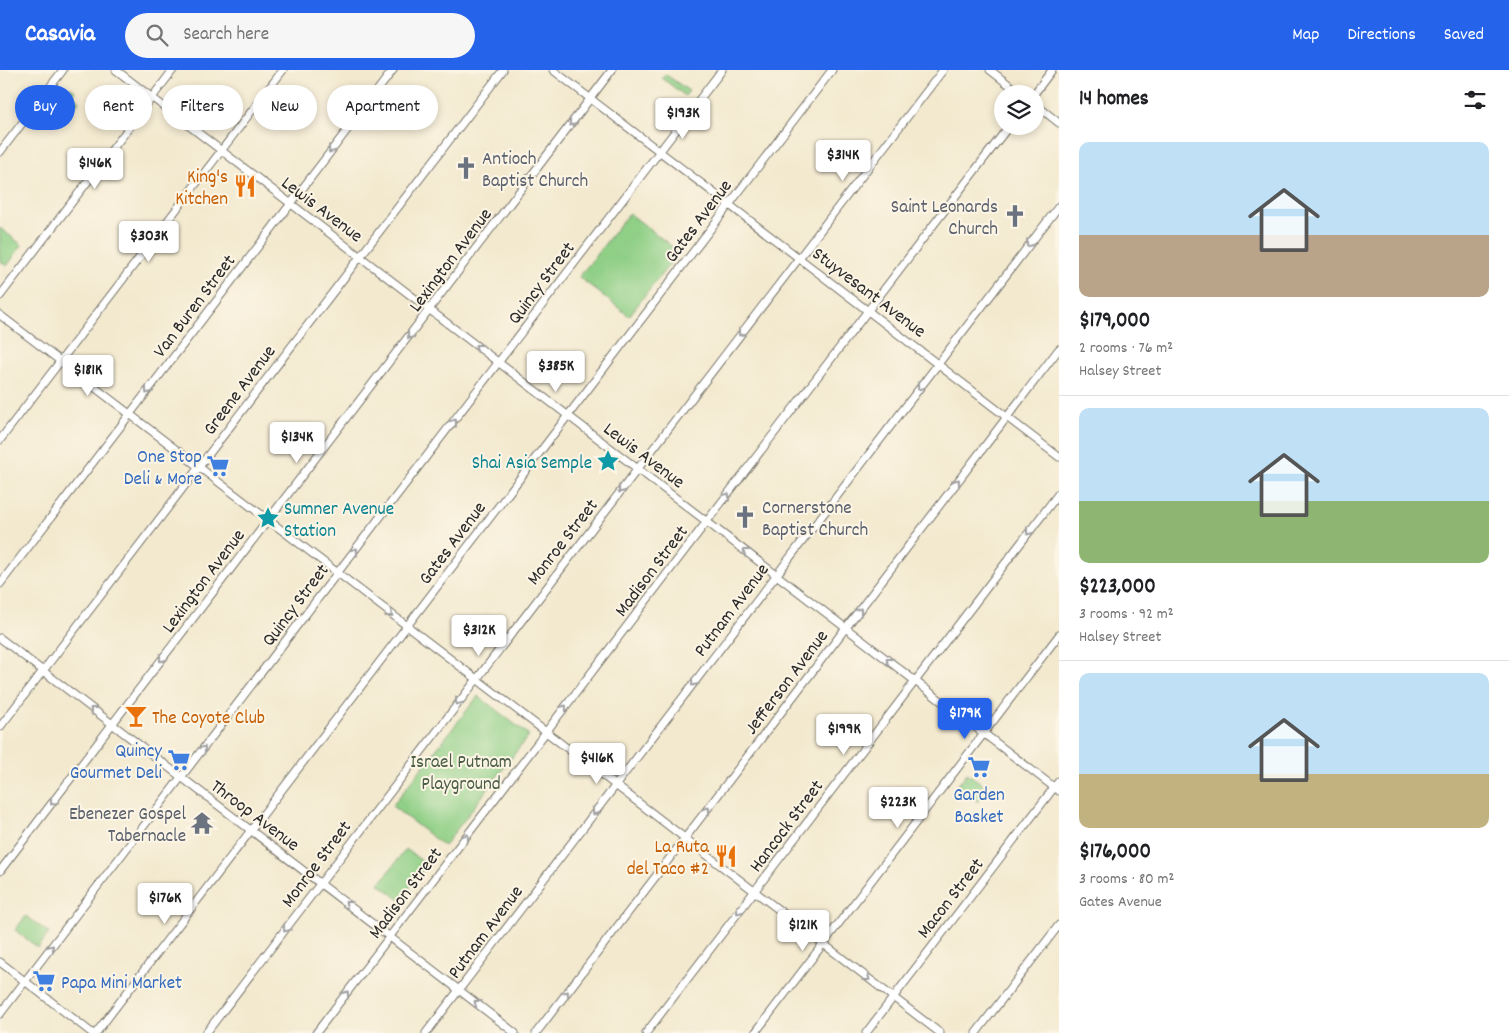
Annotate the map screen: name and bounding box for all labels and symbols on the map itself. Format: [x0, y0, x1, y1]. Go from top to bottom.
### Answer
pin: $193K [648, 98, 718, 140]
one-way arrow [569, 117, 578, 127]
pin: $314K [808, 140, 878, 182]
one-way arrow [328, 145, 337, 154]
place label: Antioch Baptist Church [482, 147, 588, 196]
pin: $146K [60, 148, 130, 190]
church icon: Antioch Baptist Church [453, 155, 479, 181]
place label: King's Kitchen [175, 165, 228, 214]
street label: Lewis Avenue [274, 171, 367, 251]
restaurant icon: King's Kitchen [232, 173, 258, 199]
street label: Gates Avenue [659, 175, 740, 269]
place label: Saint Leonards Church [891, 195, 998, 244]
street label: Lexington Avenue [404, 203, 500, 319]
church icon: Saint Leonards Church [1002, 203, 1028, 229]
pin: $303K [114, 220, 184, 263]
street label: Quincy Street [503, 237, 583, 331]
one-way arrow [1027, 238, 1035, 247]
street label: Stuyvesant Avenue [805, 242, 931, 346]
street label: Van Buren Street [148, 250, 244, 364]
one-way arrow [739, 327, 747, 336]
one-way arrow [407, 330, 416, 340]
street label: Greene Avenue [198, 340, 284, 442]
one-way arrow [474, 344, 484, 353]
pin: $385K [521, 350, 591, 393]
pin: $181K [53, 354, 123, 397]
one-way arrow [917, 381, 926, 391]
one-way arrow [145, 385, 153, 394]
street label: Lewis Avenue [596, 417, 689, 497]
one-way arrow [448, 419, 456, 428]
pin: $134K [262, 422, 332, 464]
place label: One Stop Deli & More [124, 445, 202, 494]
place icon: Shai Asia Semple [595, 448, 621, 474]
place label: Shai Asia Semple [472, 451, 592, 478]
supermarket icon: One Stop Deli & More [205, 453, 231, 479]
one-way arrow [952, 479, 960, 488]
one-way arrow [619, 484, 627, 493]
one-way arrow [721, 492, 730, 502]
street label: Monroe Street [521, 494, 606, 592]
place label: Cornerstone Baptist Church [762, 496, 868, 545]
place label: Sumner Avenue Station [284, 497, 394, 546]
street label: Gates Avenue [413, 497, 494, 591]
church icon: Cornerstone Baptist Church [732, 504, 758, 530]
place icon: Sumner Avenue Station [255, 505, 281, 531]
street label: Madison Street [609, 521, 696, 623]
street label: Lexington Avenue [157, 524, 253, 640]
one-way arrow [1027, 526, 1035, 535]
one-way arrow [349, 547, 358, 557]
one-way arrow [742, 549, 752, 558]
street label: Quincy Street [257, 559, 337, 653]
street label: Putnam Avenue [689, 559, 777, 664]
one-way arrow [384, 608, 393, 616]
one-way arrow [853, 608, 861, 617]
pin: $312K [444, 614, 514, 657]
street label: Jefferson Avenue [739, 625, 836, 741]
one-way arrow [159, 653, 168, 663]
one-way arrow [886, 659, 895, 667]
one-way arrow [691, 677, 699, 686]
one-way arrow [455, 696, 464, 706]
pin: $179K [930, 698, 1000, 740]
bar icon: The Coyote Club [123, 703, 149, 729]
one-way arrow [559, 705, 567, 714]
place label: The Coyote Club [152, 706, 265, 733]
one-way arrow [89, 707, 99, 716]
pin: $199K [809, 714, 879, 756]
place label: Quincy Gourmet Deli [70, 739, 163, 788]
pin: $416K [562, 742, 632, 785]
one-way arrow [197, 745, 206, 755]
supermarket icon: Quincy Gourmet Deli [166, 747, 192, 773]
park label: Israel Putnam Playground [410, 750, 512, 799]
supermarket icon: Garden Basket [966, 754, 992, 780]
street label: Throop Avenue [204, 774, 304, 859]
street label: Hancock Street [744, 775, 832, 879]
place label: Garden Basket [953, 783, 1005, 832]
pin: $223K [863, 786, 933, 829]
one-way arrow [50, 796, 58, 805]
place label: Ebenezer Gospel Tabernacle [69, 802, 186, 851]
one-way arrow [592, 806, 601, 816]
one-way arrow [701, 806, 710, 816]
temple icon: Ebenezer Gospel Tabernacle [189, 810, 215, 836]
street label: Monroe Street [276, 816, 359, 914]
one-way arrow [460, 833, 469, 843]
place label: La Ruta del Taco #2 [627, 835, 710, 884]
street label: Madison Street [363, 843, 450, 945]
restaurant icon: La Ruta del Taco #2 [713, 843, 739, 869]
street label: Macon Street [912, 853, 992, 945]
street label: Putnam Avenue [443, 881, 531, 986]
pin: $176K [130, 882, 200, 925]
one-way arrow [344, 901, 353, 910]
one-way arrow [737, 905, 745, 914]
pin: $121K [768, 910, 838, 952]
one-way arrow [283, 923, 291, 932]
one-way arrow [45, 944, 54, 954]
supermarket icon: Papa Mini Market [31, 968, 57, 994]
place label: Papa Mini Market [61, 971, 182, 998]
one-way arrow [861, 972, 871, 981]
one-way arrow [340, 990, 349, 1000]
one-way arrow [560, 991, 568, 1000]
one-way arrow [473, 1000, 482, 1009]

